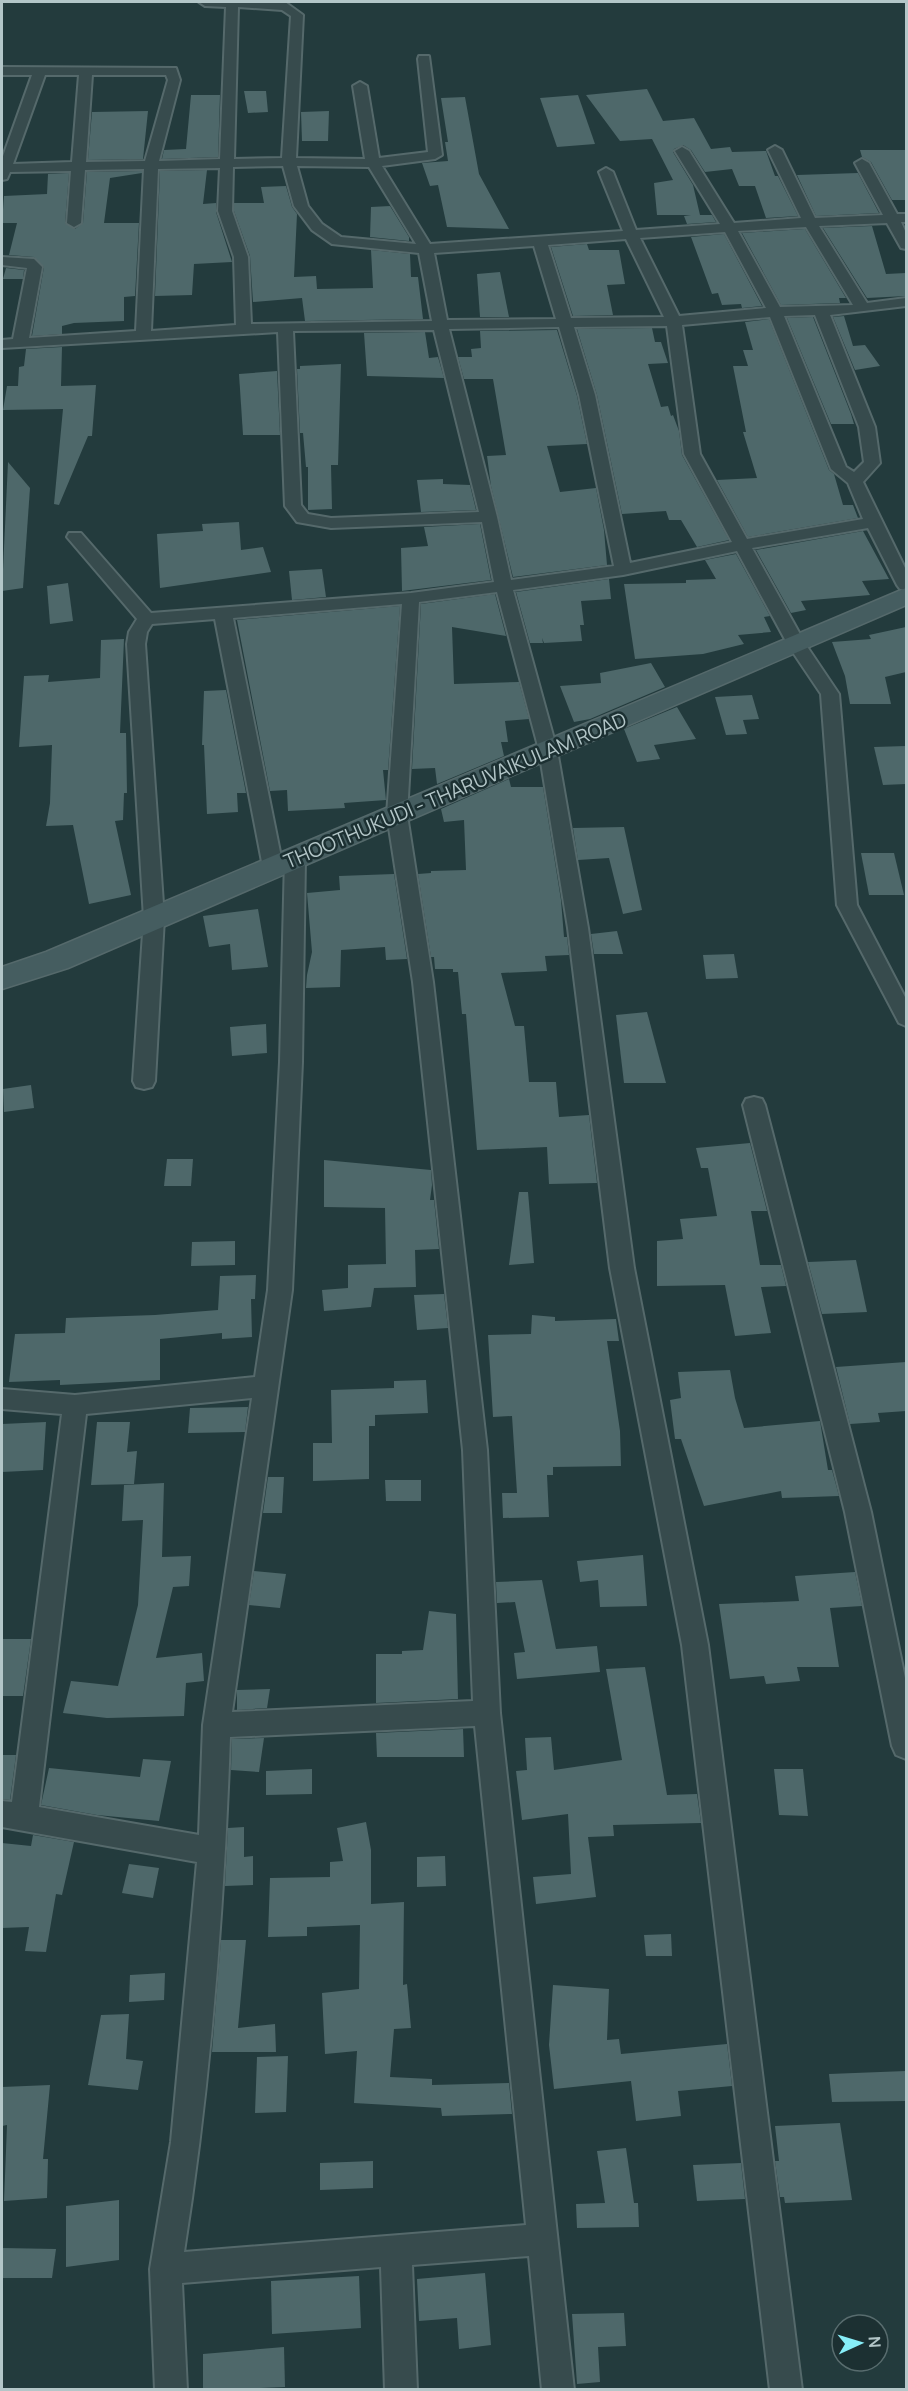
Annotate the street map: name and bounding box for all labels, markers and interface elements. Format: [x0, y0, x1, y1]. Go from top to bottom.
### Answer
street label: THOOTHUKUDI - THARUVAIKULAM ROAD [280, 705, 630, 875]
north arrow [830, 2313, 890, 2373]
text: N [864, 2335, 886, 2348]

